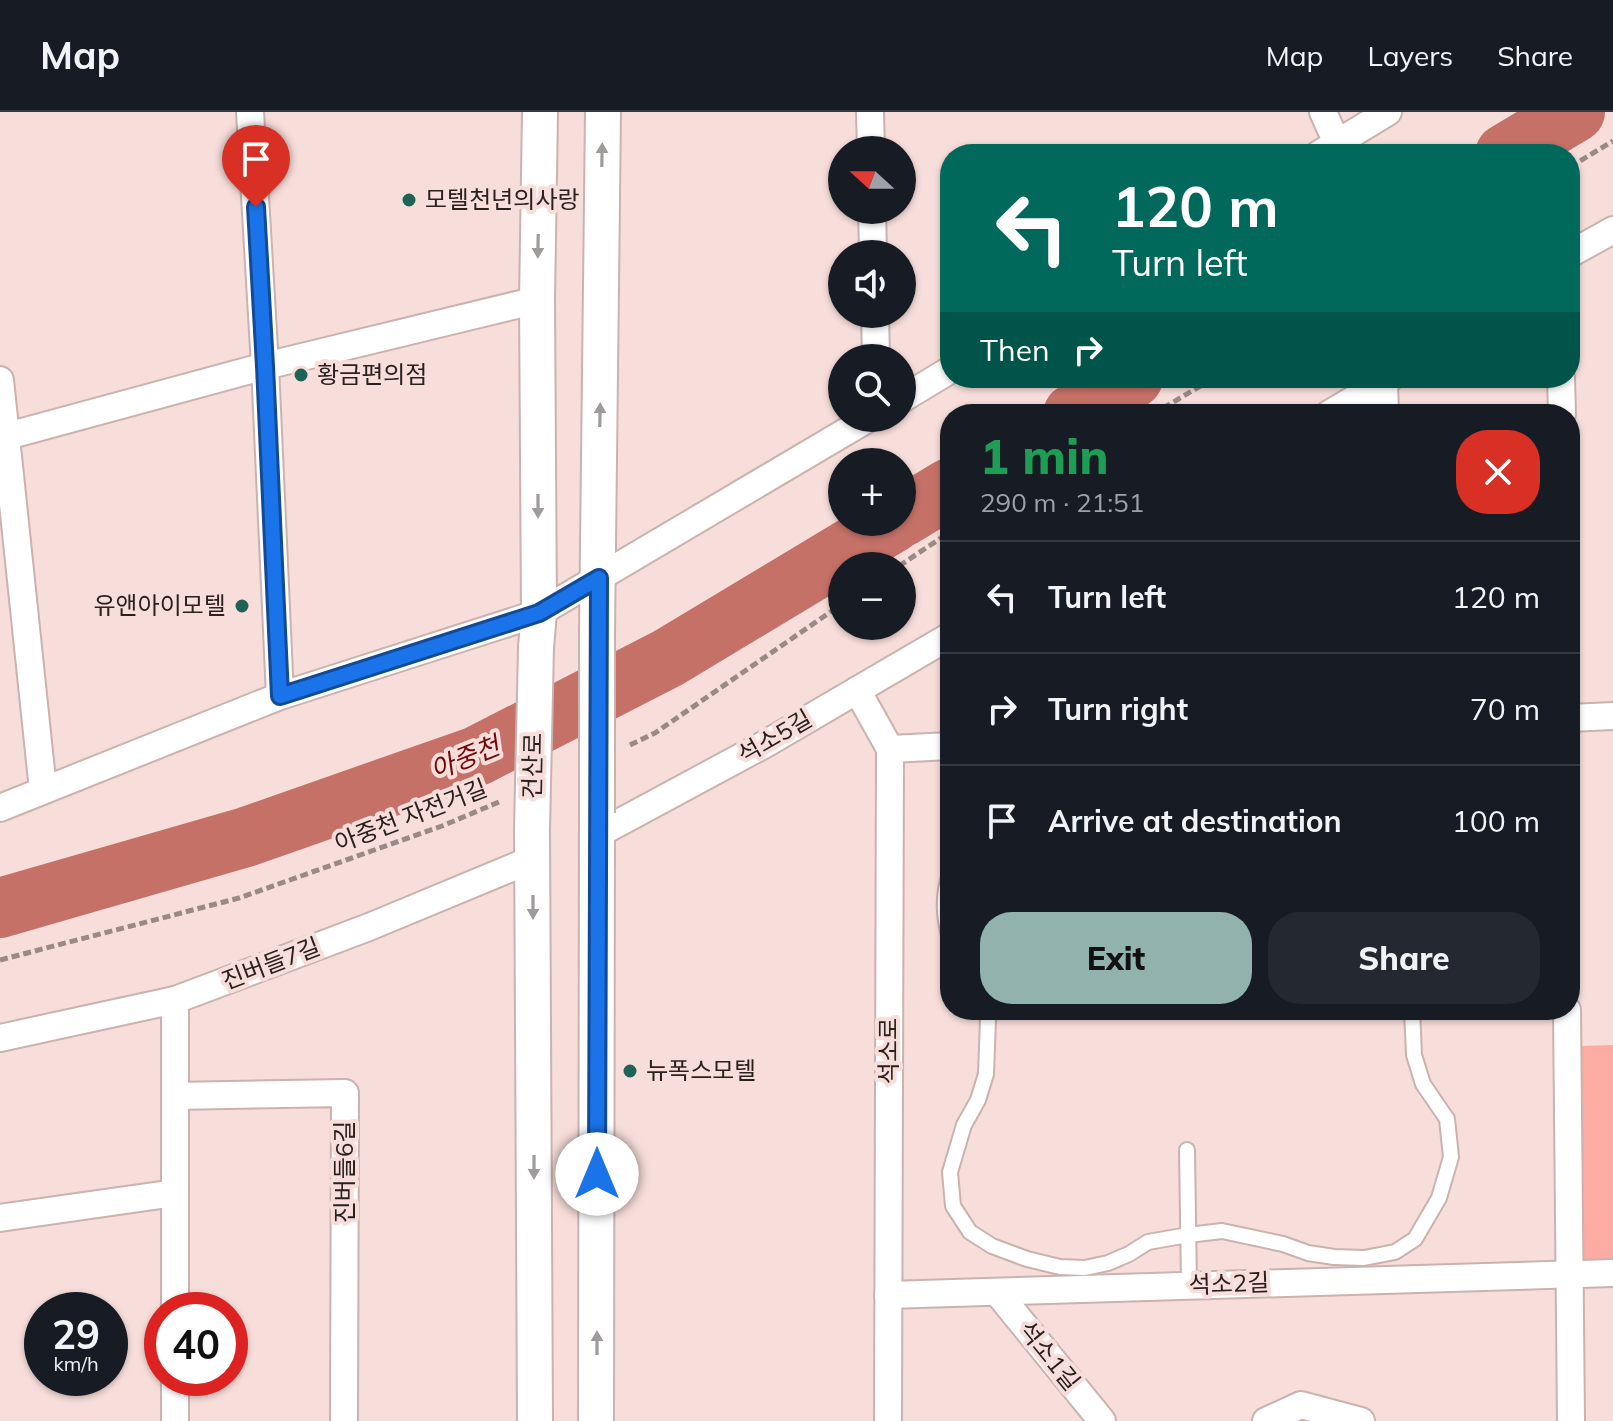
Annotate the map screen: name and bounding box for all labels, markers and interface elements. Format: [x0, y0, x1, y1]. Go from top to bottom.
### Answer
text: Map [40, 31, 120, 79]
text: Map [1266, 38, 1323, 73]
text: Layers [1367, 38, 1453, 73]
text: Share [1497, 38, 1573, 73]
pin [222, 125, 290, 207]
north arrow [828, 136, 916, 224]
map controls [828, 136, 916, 640]
icon: arrive [234, 137, 278, 181]
one-way arrow [596, 142, 609, 167]
text: 120 m [1112, 171, 1279, 241]
icon: left [980, 176, 1084, 280]
place label: 모텔천년의사랑 [425, 184, 580, 214]
marker: 모텔천년의사랑 [400, 191, 418, 209]
one-way arrow [532, 234, 544, 259]
button: sound [828, 240, 916, 328]
text: Turn left [1112, 240, 1248, 285]
icon: right [1066, 328, 1110, 372]
text: Then [980, 331, 1050, 369]
button: search [828, 344, 916, 432]
place label: 황금편의점 [317, 359, 427, 389]
marker: 황금편의점 [292, 366, 310, 384]
one-way arrow [594, 402, 606, 427]
text: 1 min [980, 426, 1109, 486]
button: close [1456, 430, 1540, 514]
button: + [828, 448, 916, 536]
text: 290 m · 21:51 [980, 486, 1144, 519]
one-way arrow [532, 494, 544, 519]
button: − [828, 552, 916, 640]
icon: left [980, 575, 1024, 619]
text: Turn left [1048, 578, 1166, 616]
text: 120 m [1452, 578, 1540, 616]
place label: 유앤아이모텔 [94, 590, 226, 620]
marker: 유앤아이모텔 [233, 597, 251, 615]
icon: right [980, 687, 1024, 731]
text: Turn right [1048, 690, 1188, 728]
text: 70 m [1470, 690, 1540, 728]
street label: 석소5길 [732, 703, 817, 769]
water label: 아중천 [425, 728, 507, 786]
street label: 건산로 [516, 733, 548, 799]
street label: 아중천 자전거길 [330, 772, 491, 858]
icon: arrive [980, 799, 1024, 843]
text: Arrive at destination [1048, 802, 1342, 840]
text: 100 m [1452, 802, 1540, 840]
one-way arrow [527, 895, 539, 920]
button: Exit [980, 912, 1252, 1004]
button: Share [1268, 912, 1540, 1004]
street label: 진버들7길 [217, 931, 324, 995]
street label: 석소로 [873, 1018, 903, 1084]
place label: 뉴폭스모텔 [646, 1055, 756, 1085]
marker: 뉴폭스모텔 [621, 1062, 639, 1080]
street label: 진버들6길 [329, 1121, 359, 1223]
position arrow [555, 1132, 639, 1216]
one-way arrow [528, 1155, 540, 1180]
street label: 석소2길 [1188, 1267, 1270, 1299]
speed limit sign: 40 [144, 1292, 248, 1396]
text: 29 [52, 1309, 100, 1359]
street label: 석소1길 [1013, 1315, 1087, 1396]
one-way arrow [590, 1330, 603, 1355]
text: km/h [53, 1351, 99, 1376]

